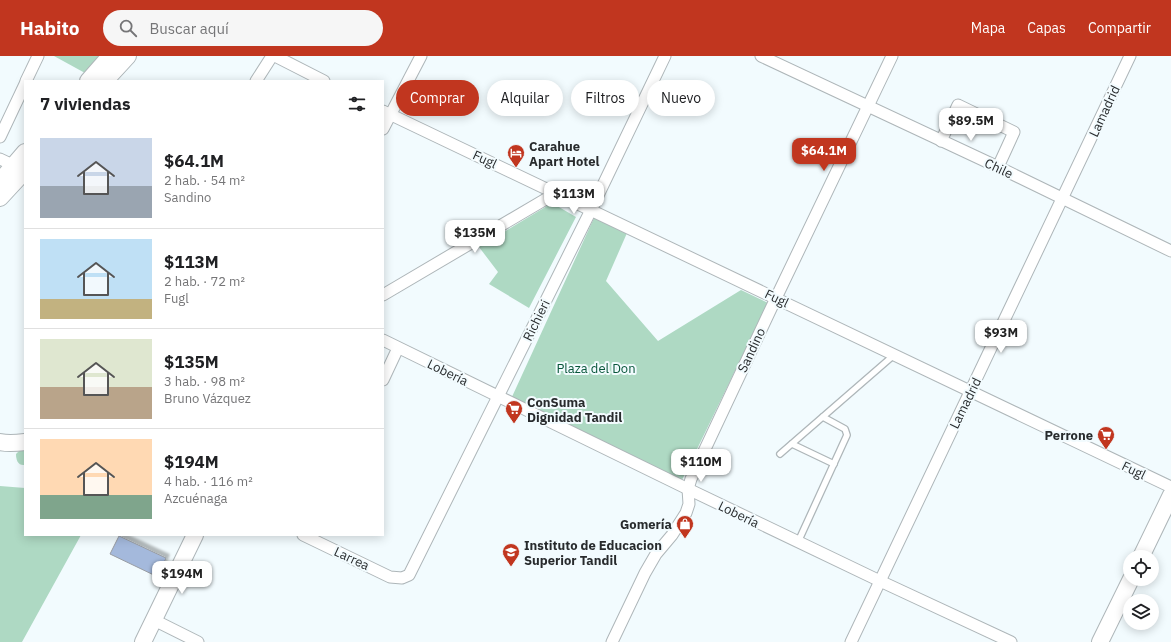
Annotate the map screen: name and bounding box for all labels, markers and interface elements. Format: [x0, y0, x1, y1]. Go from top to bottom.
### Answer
search box [103, 10, 383, 46]
text: Habito [20, 16, 79, 40]
icon: search [117, 17, 139, 39]
text: Buscar aquí [149, 19, 229, 38]
text: Mapa [971, 19, 1005, 37]
text: Capas [1027, 19, 1066, 37]
text: Compartir [1088, 19, 1151, 37]
chip: Comprar [396, 80, 479, 116]
chip: Alquilar [487, 80, 563, 116]
chip: Filtros [571, 80, 639, 116]
chip: Nuevo [647, 80, 715, 116]
street label: Lamadrid [1085, 83, 1124, 140]
text: 7 viviendas [40, 93, 131, 115]
icon: filters [346, 93, 368, 115]
pin: $89.5M [938, 108, 1004, 142]
text: $89.5M [948, 112, 994, 129]
place label: Carahue Apart Hotel [529, 138, 599, 170]
pin: $64.1M [791, 138, 857, 172]
text: $64.1M [801, 142, 847, 159]
hotel icon: Carahue Apart Hotel [506, 143, 526, 168]
street label: Fugl [470, 147, 500, 173]
text: $64.1M [164, 150, 224, 172]
icon: home [72, 154, 120, 202]
street label: Chile [982, 155, 1016, 182]
text: 2 hab. · 54 m² [164, 172, 245, 189]
pin: $113M [546, 181, 602, 215]
text: $113M [553, 185, 595, 202]
text: Sandino [164, 189, 211, 206]
pin: $135M [447, 220, 503, 254]
text: $135M [454, 224, 496, 241]
text: $113M [164, 251, 219, 273]
icon: home [72, 255, 120, 303]
text: 2 hab. · 72 m² [164, 273, 245, 290]
street label: Fugl [762, 285, 792, 312]
text: Fugl [164, 290, 189, 307]
street label: Richieri [519, 297, 554, 344]
pin: $93M [977, 320, 1025, 354]
text: $93M [984, 324, 1018, 341]
street label: Sandino [734, 325, 769, 375]
text: $135M [164, 351, 219, 373]
icon: home [72, 355, 120, 403]
street label: Lobería [425, 355, 471, 390]
park label: Plaza del Don [556, 360, 636, 377]
text: 3 hab. · 98 m² [164, 373, 245, 390]
street label: Lamadrid [946, 375, 985, 432]
text: Bruno Vázquez [164, 390, 251, 407]
place label: ConSuma Dignidad Tandil [527, 394, 622, 426]
supermarket icon: ConSuma Dignidad Tandil [504, 399, 524, 424]
supermarket icon: Perrone [1096, 425, 1116, 450]
place label: Perrone [1045, 427, 1093, 444]
pin: $110M [673, 449, 729, 483]
text: $194M [164, 451, 219, 473]
text: $110M [680, 453, 722, 470]
icon: home [72, 455, 120, 503]
street label: Fugl [1119, 457, 1149, 484]
text: 4 hab. · 116 m² [164, 473, 253, 490]
text: Azcuénaga [164, 490, 228, 507]
street label: Lobería [716, 497, 762, 532]
shop icon: Gomería [675, 514, 695, 539]
place label: Gomería [620, 516, 672, 533]
place label: Instituto de Educacion Superior Tandil [524, 537, 662, 569]
school or university icon: Instituto de Educacion Superior Tandil [501, 542, 521, 567]
street label: Larrea [331, 543, 372, 574]
map controls [1123, 550, 1159, 630]
button: locate [1123, 550, 1159, 586]
pin: $194M [154, 561, 210, 595]
text: $194M [161, 565, 203, 582]
button: layers [1123, 594, 1159, 630]

